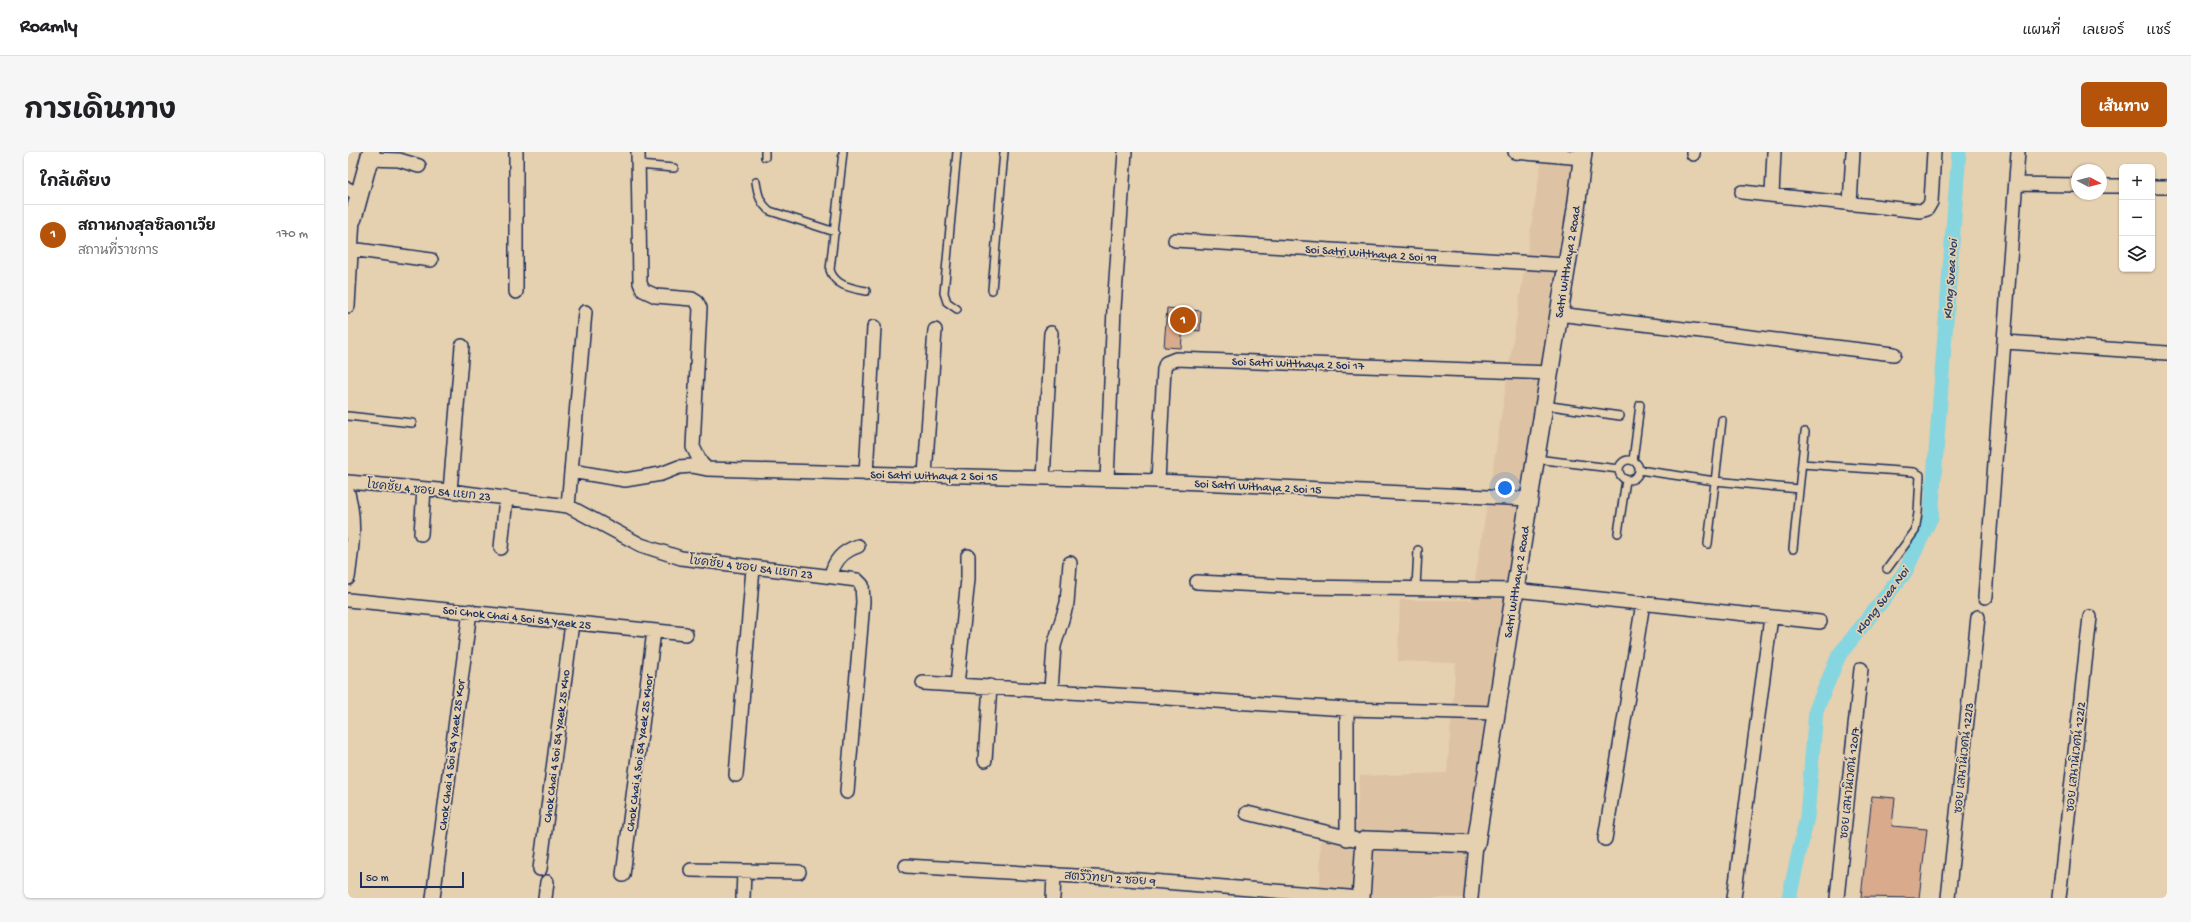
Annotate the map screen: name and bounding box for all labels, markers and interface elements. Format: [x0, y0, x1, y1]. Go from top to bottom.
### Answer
text: Roamly [20, 16, 77, 39]
text: แผนที่ [2022, 23, 2060, 40]
text: เลเยอร์ [2082, 23, 2124, 40]
text: แชร์ [2146, 23, 2171, 40]
button: เส้นทาง [2081, 82, 2167, 127]
text: การเดินทาง [24, 96, 176, 129]
north arrow [2071, 164, 2107, 200]
map controls [2119, 164, 2155, 272]
button: + [2119, 164, 2155, 200]
text: ใกล้เคียง [40, 173, 111, 193]
button: − [2119, 200, 2155, 236]
street label: Satri Witthaya 2 Road [1553, 205, 1585, 319]
text: สถานกงสุลซิลดาเวีย [78, 218, 216, 236]
text: 1 [50, 227, 56, 242]
text: 170 m [276, 227, 308, 242]
water label: Klong Suea Noi [1941, 236, 1962, 320]
button: layers [2119, 236, 2155, 272]
street label: Soi Satri Witthaya 2 Soi 19 [1305, 243, 1437, 267]
text: สถานที่ราชการ [78, 244, 159, 259]
pin: 1 [1170, 305, 1196, 335]
street label: Soi Satri Witthaya 2 Soi 17 [1232, 356, 1365, 374]
street label: Soi Satri Withaya 2 Soi 15 [870, 469, 998, 485]
street label: โชคชัย 4 ซอย 54 แยก 23 [366, 476, 492, 505]
street label: Soi Satri Withaya 2 Soi 15 [1194, 478, 1322, 498]
your location [1495, 478, 1515, 498]
street label: Satri Witthaya 2 Road [1502, 525, 1534, 639]
street label: โชคชัย 4 ซอย 54 แยก 23 [688, 551, 814, 584]
water label: Klong Suea Noi [1853, 563, 1915, 638]
street label: Soi Chok Chai 4 Soi 54 Yaek 25 [442, 604, 592, 634]
street label: Chok Chai 4 Soi 54 Yaek 25 Kho [542, 669, 574, 823]
street label: Chok Chai 4 Soi 54 Yaek 25 Khor [624, 672, 658, 833]
street label: Chok Chai 4 Soi 54 Yaek 25 Kor [437, 677, 469, 831]
street label: ซอย เสนานิเวศน์ 122/2 [2061, 701, 2090, 813]
street label: ซอย เสนานิเวศน์ 122/3 [1949, 702, 1978, 814]
street label: ซอย เสนานิเวศน์ 120/7 [1835, 726, 1864, 840]
street label: สตรีวิทยา 2 ซอย 9 [1064, 868, 1156, 890]
scale bar [360, 870, 464, 889]
text: 50 m [366, 873, 388, 885]

